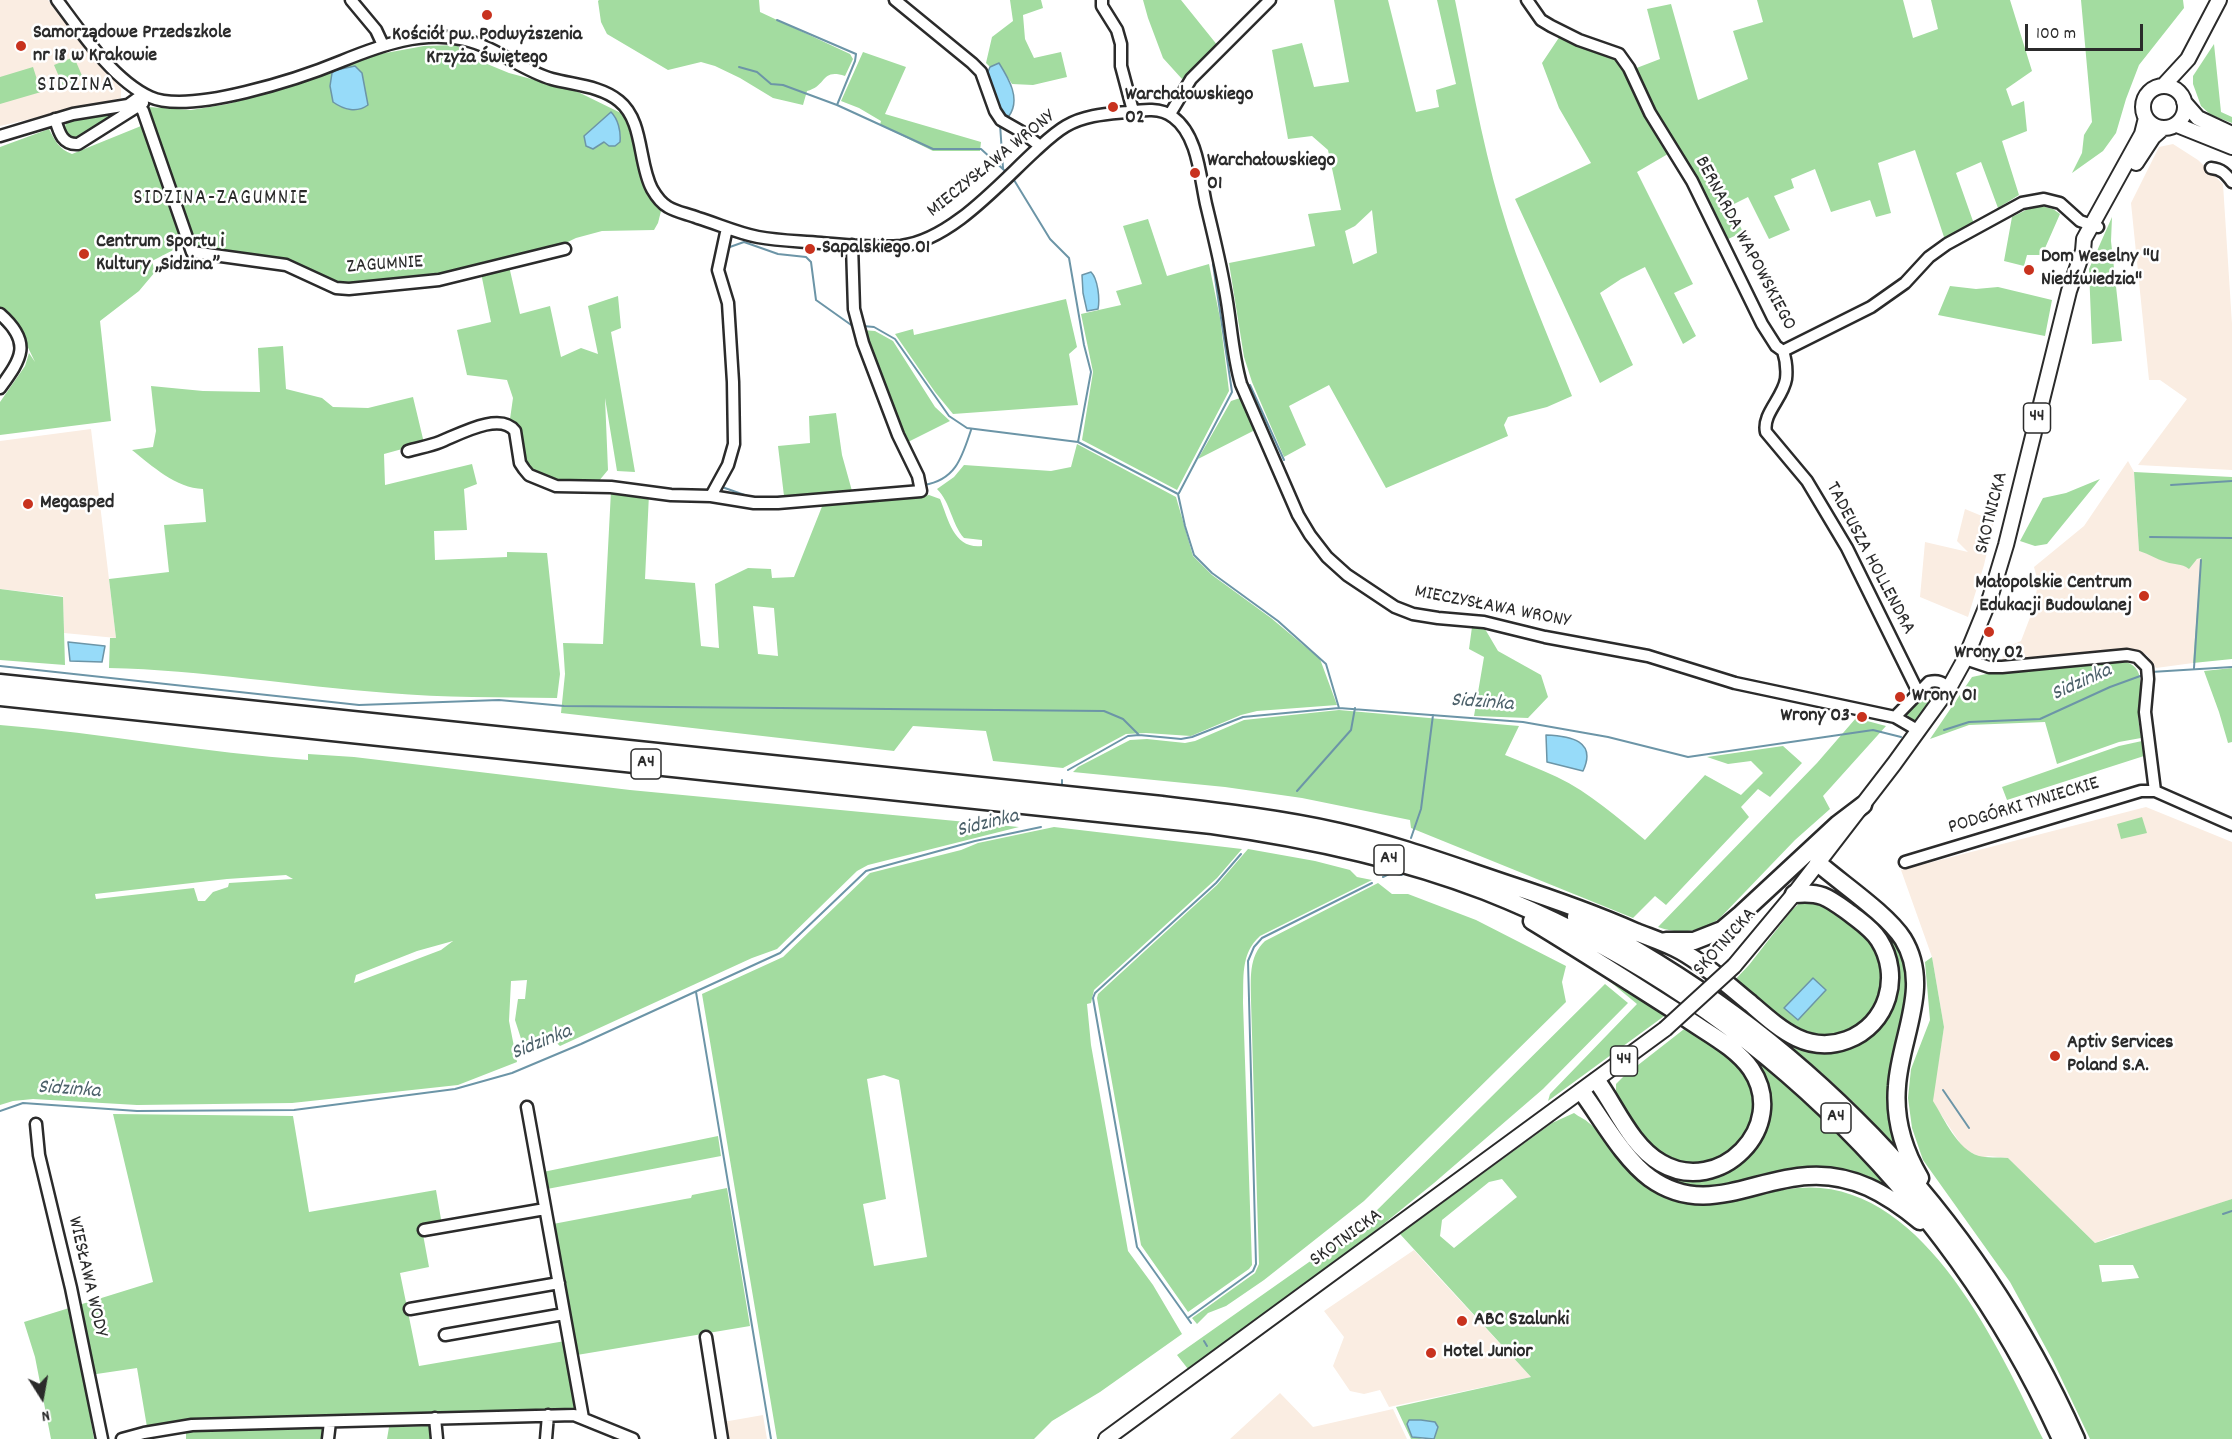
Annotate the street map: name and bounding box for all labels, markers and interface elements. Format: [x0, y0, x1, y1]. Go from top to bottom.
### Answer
marker: Kościół pw. Podwyższenia Krzyża Świętego [480, 8, 494, 22]
scale bar [2028, 12, 2146, 50]
place label: Samorządowe Przedszkole nr 18 w Krakowie [33, 22, 231, 69]
text: 100 m [2036, 22, 2076, 47]
place label: Kościół pw. Podwyższenia Krzyża Świętego [392, 24, 582, 71]
marker: Samorządowe Przedszkole nr 18 w Krakowie [14, 39, 28, 53]
district label: SIDZINA [37, 74, 115, 100]
place label: Warchałowskiego 02 [1125, 84, 1253, 131]
marker: Warchałowskiego 02 [1106, 100, 1120, 114]
street label: MIECZYSŁAWA WRONY [923, 106, 1061, 224]
place label: Warchałowskiego 01 [1207, 150, 1335, 197]
street label: BERNARDA WAPOWSKIEGO [1688, 153, 1800, 335]
marker: Warchałowskiego 01 [1188, 166, 1202, 180]
district label: SIDZINA-ZAGUMNIE [133, 187, 309, 213]
place label: Centrum Sportu i Kultury „Sidzina” [96, 231, 224, 278]
place label: Sapalskiego 01 [822, 237, 930, 261]
marker: Sapalskiego 01 [803, 242, 817, 256]
place label: Dom Weselny "U Niedźwiedzia" [2041, 246, 2159, 293]
marker: Centrum Sportu i Kultury „Sidzina” [77, 247, 91, 261]
street label: ZAGUMNIE [346, 251, 424, 281]
marker: Dom Weselny "U Niedźwiedzia" [2022, 263, 2036, 277]
road number: 44 [2024, 403, 2050, 433]
street label: SKOTNICKA [1971, 470, 2015, 556]
street label: TADEUSZA HOLLENDRA [1819, 479, 1919, 639]
place label: Megasped [40, 492, 114, 516]
marker: Megasped [21, 497, 35, 511]
place label: Małopolskie Centrum Edukacji Budowlanej [1975, 572, 2132, 619]
street label: MIECZYSŁAWA WRONY [1412, 581, 1572, 635]
marker: Małopolskie Centrum Edukacji Budowlanej [2137, 589, 2151, 603]
marker: Wrony 02 [1982, 625, 1996, 639]
place label: Wrony 02 [1954, 642, 2024, 666]
water label: Sidzinka [2048, 660, 2116, 708]
place label: Wrony 01 [1912, 685, 1977, 709]
water label: Sidzinka [1450, 689, 1514, 719]
marker: Wrony 01 [1893, 690, 1907, 704]
place label: Wrony 03 [1781, 705, 1850, 729]
marker: Wrony 03 [1855, 710, 1869, 724]
road number: A4 [631, 749, 661, 779]
street label: PODGÓRKI TYNIECKIE [1946, 773, 2102, 841]
water label: Sidzinka [954, 805, 1022, 845]
road number: A4 [1374, 845, 1404, 875]
street label: SKOTNICKA [1689, 904, 1763, 982]
water label: Sidzinka [508, 1021, 576, 1067]
place label: Aptiv Services Poland S.A. [2067, 1032, 2173, 1079]
road number: 44 [1610, 1046, 1638, 1076]
marker: Aptiv Services Poland S.A. [2048, 1049, 2062, 1063]
water label: Sidzinka [37, 1076, 101, 1106]
road number: A4 [1821, 1103, 1851, 1133]
street label: SKOTNICKA [1306, 1205, 1388, 1273]
street label: WIESŁAWA WODY [61, 1215, 111, 1339]
place label: ABC Szalunki [1474, 1309, 1569, 1333]
marker: ABC Szalunki [1455, 1314, 1469, 1328]
place label: Hotel Junior [1443, 1341, 1533, 1365]
marker: Hotel Junior [1424, 1346, 1438, 1360]
north arrow [12, 1367, 72, 1427]
text: N [39, 1403, 52, 1427]

